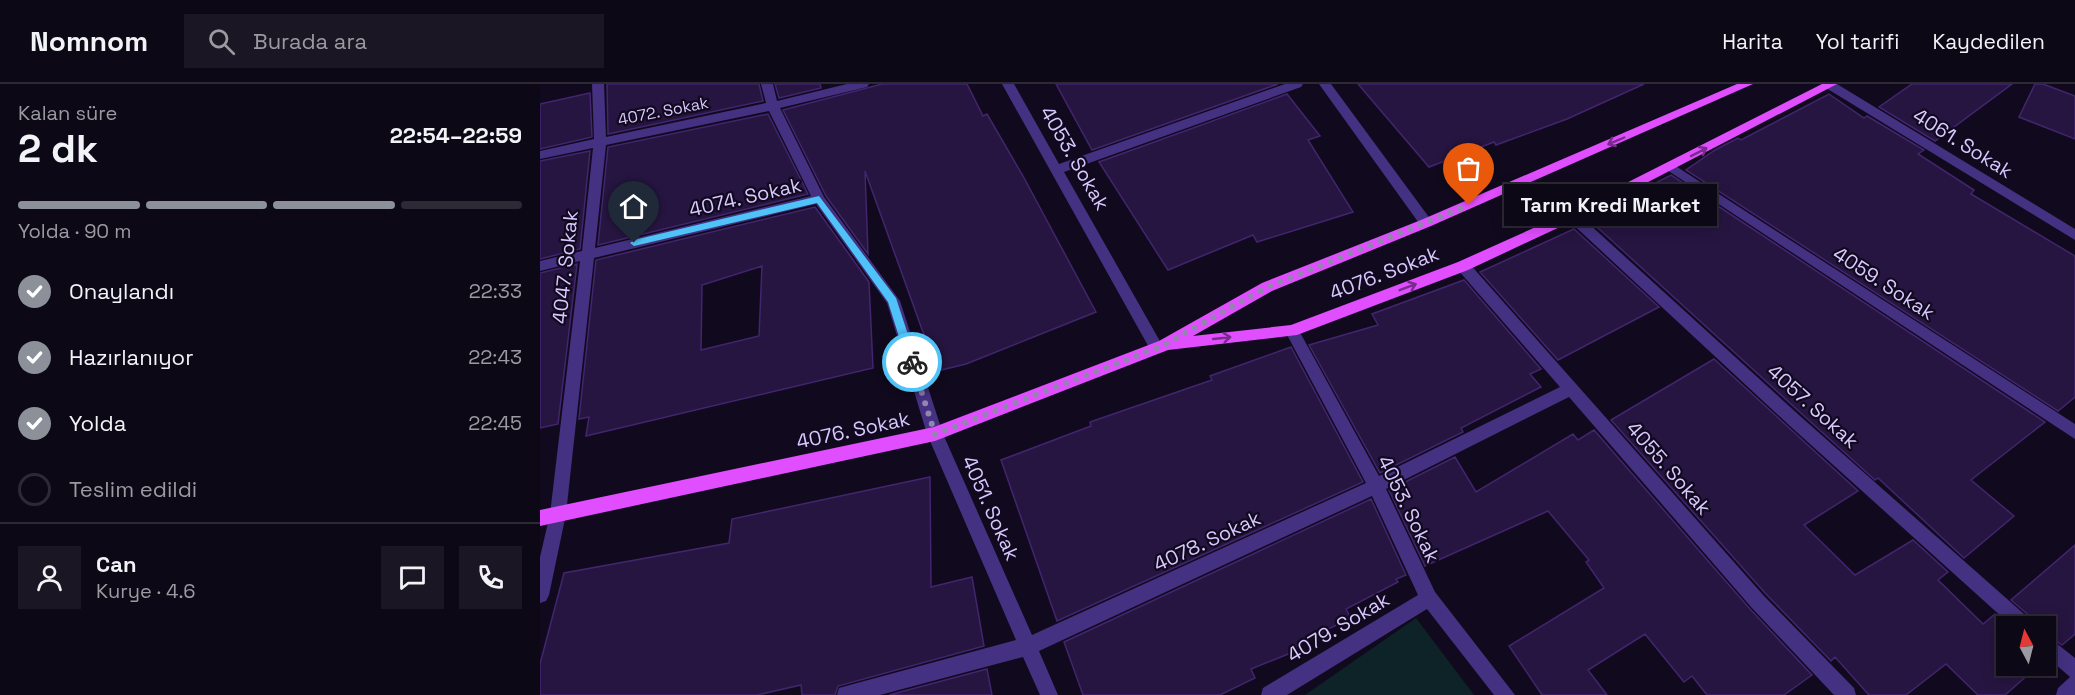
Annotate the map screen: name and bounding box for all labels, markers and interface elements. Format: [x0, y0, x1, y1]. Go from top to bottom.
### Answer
search box [184, 14, 604, 68]
text: Nomnom [30, 23, 148, 59]
icon: search [205, 25, 238, 58]
text: Burada ara [253, 27, 367, 55]
text: Harita [1722, 28, 1783, 55]
text: Yol tarifi [1816, 28, 1899, 55]
text: Kaydedilen [1932, 28, 2045, 55]
street label: 4072. Sokak [616, 92, 711, 130]
text: Kalan süre [18, 100, 117, 126]
street label: 4053. Sokak [1035, 101, 1115, 215]
street label: 4061. Sokak [1908, 102, 2018, 184]
text: 22:54–22:59 [390, 121, 522, 149]
text: 2 dk [18, 124, 98, 173]
one-way arrow [1608, 136, 1626, 147]
pin [1443, 143, 1494, 205]
one-way arrow [1690, 146, 1708, 157]
icon: bag [1452, 152, 1485, 185]
street label: 4074. Sokak [686, 171, 804, 223]
pin [608, 181, 659, 243]
callout: Tarım Kredi Market [1505, 184, 1718, 226]
icon: home [617, 190, 650, 223]
text: Tarım Kredi Market [1521, 192, 1700, 218]
street label: 4047. Sokak [546, 209, 584, 325]
text: Yolda · 90 m [18, 218, 132, 244]
street label: 4076. Sokak [1326, 240, 1443, 306]
street label: 4059. Sokak [1828, 240, 1940, 326]
icon: check [18, 275, 51, 308]
text: Onaylandı [69, 277, 174, 305]
text: 22:33 [469, 278, 522, 304]
one-way arrow [1398, 280, 1417, 291]
courier [882, 332, 942, 392]
one-way arrow [1211, 333, 1231, 344]
icon: check [18, 341, 51, 374]
text: Hazırlanıyor [69, 343, 194, 371]
text: 22:43 [468, 344, 522, 370]
icon: bike [896, 346, 929, 379]
street label: 4057. Sokak [1762, 358, 1864, 454]
street label: 4076. Sokak [794, 405, 912, 455]
icon: check [18, 407, 51, 440]
text: Yolda [69, 409, 126, 437]
text: 22:45 [468, 410, 522, 436]
street label: 4055. Sokak [1621, 416, 1717, 521]
street label: 4051. Sokak [956, 451, 1026, 565]
street label: 4053. Sokak [1372, 451, 1446, 567]
text: Teslim edildi [69, 475, 197, 503]
street label: 4078. Sokak [1149, 505, 1265, 577]
button: person [18, 546, 81, 609]
button: chat [381, 546, 444, 609]
button: phone [459, 546, 522, 609]
text: Can [96, 550, 136, 578]
text: Kurye · 4.6 [96, 578, 196, 604]
street label: 4079. Sokak [1282, 586, 1394, 668]
north arrow [1996, 616, 2056, 676]
map controls [1996, 616, 2056, 676]

